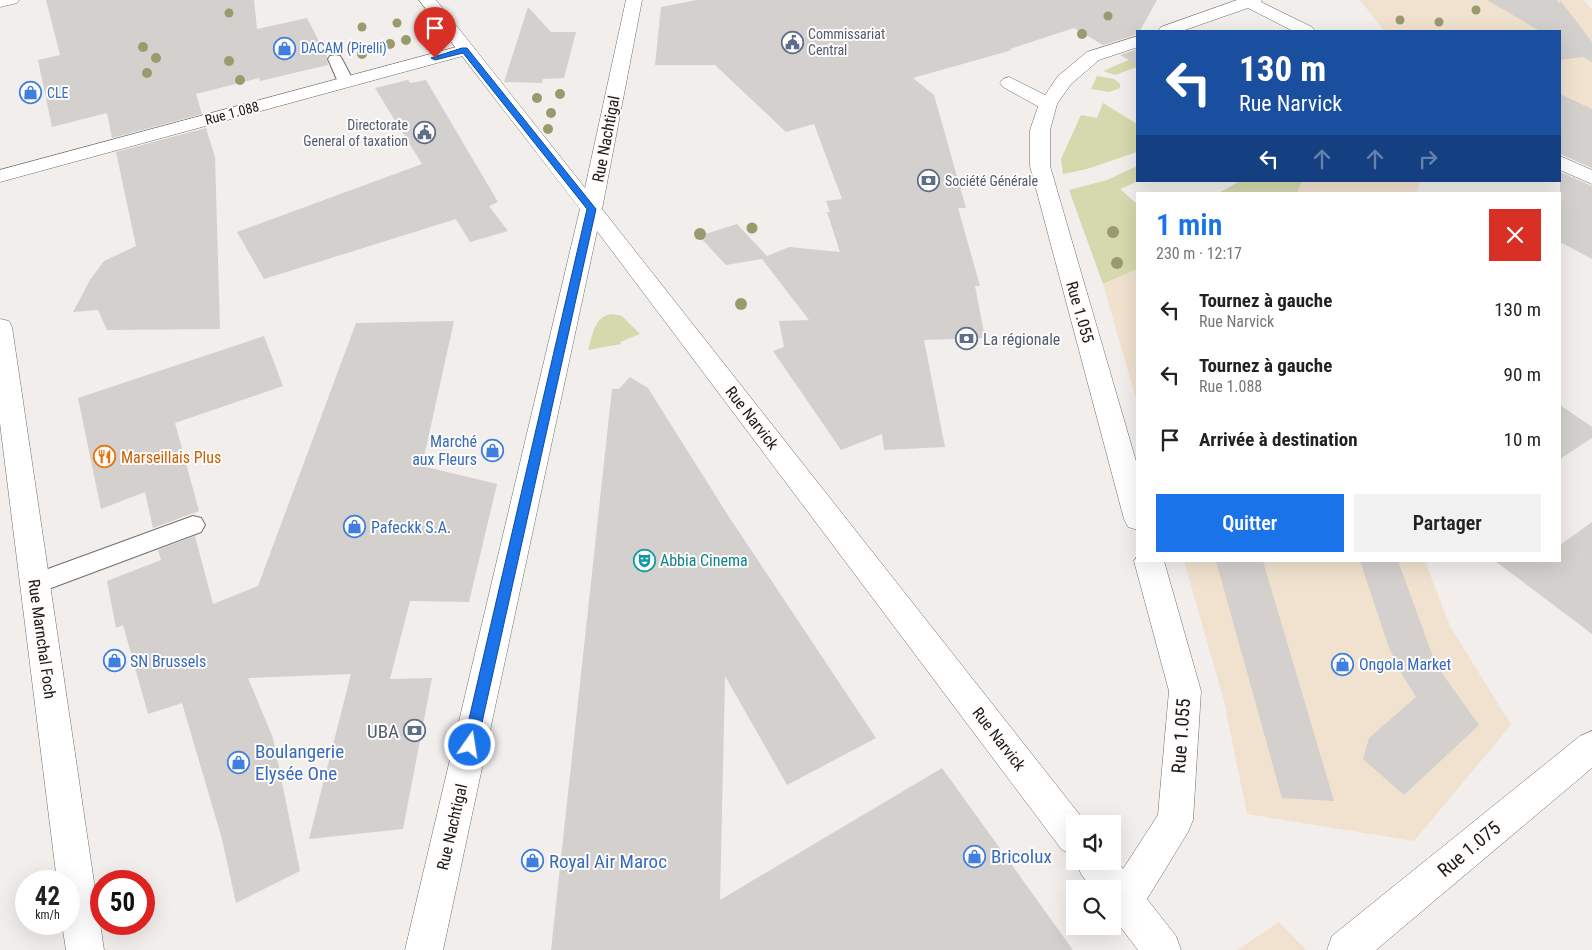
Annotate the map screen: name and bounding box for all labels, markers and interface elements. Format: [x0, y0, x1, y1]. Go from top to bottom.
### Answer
pin [414, 7, 456, 58]
icon: arrive [421, 14, 449, 42]
place label: Commissariat Central [808, 26, 885, 58]
public building icon: Commissariat Central [780, 30, 804, 54]
shop icon: DACAM (Pirelli) [273, 36, 297, 60]
place label: DACAM (Pirelli) [301, 40, 387, 57]
text: 130 m [1239, 49, 1326, 90]
icon: left [1156, 50, 1221, 115]
shop icon: CLE [19, 81, 43, 105]
place label: CLE [47, 85, 69, 101]
text: Rue Narvick [1239, 91, 1342, 116]
street label: Rue Nachtigal [588, 94, 624, 184]
street label: Rue 1.088 [203, 98, 261, 128]
place label: Directorate General of taxation [303, 117, 408, 149]
public building icon: Directorate General of taxation [412, 121, 436, 145]
icon: left [1255, 145, 1283, 173]
icon: ahead [1308, 145, 1336, 173]
icon: ahead [1361, 145, 1389, 173]
icon: right [1414, 145, 1442, 173]
bank icon: Société Générale [917, 169, 941, 193]
place label: Société Générale [945, 173, 1039, 189]
text: 1 min [1156, 207, 1222, 242]
button: close [1489, 209, 1541, 261]
text: 230 m · 12:17 [1156, 244, 1242, 263]
street label: Rue 1.055 [1062, 279, 1098, 345]
text: Tournez à gauche [1199, 289, 1332, 312]
icon: left [1156, 296, 1184, 324]
text: 130 m [1494, 298, 1541, 321]
text: Rue Narvick [1199, 312, 1274, 331]
bank icon: La régionale [955, 327, 979, 351]
place label: La régionale [983, 330, 1060, 349]
text: Tournez à gauche [1199, 354, 1332, 377]
icon: left [1156, 361, 1184, 389]
text: 90 m [1504, 363, 1541, 386]
text: Rue 1.088 [1199, 377, 1262, 396]
street label: Rue Narvick [721, 383, 783, 454]
icon: arrive [1156, 426, 1184, 454]
text: Arrivée à destination [1199, 428, 1358, 451]
text: 10 m [1504, 428, 1541, 451]
place label: Marché aux Fleurs [412, 432, 477, 469]
shop icon: Marché aux Fleurs [481, 438, 505, 462]
restaurant icon: Marseillais Plus [93, 445, 117, 469]
place label: Marseillais Plus [121, 448, 221, 467]
button: Quitter [1156, 494, 1344, 552]
button: Partager [1354, 494, 1541, 552]
shop icon: Pafeckk S.A. [343, 515, 367, 539]
place label: Pafeckk S.A. [371, 518, 451, 537]
theatre icon: Abbia Cinema [632, 548, 656, 572]
place label: Abbia Cinema [660, 551, 748, 570]
street label: Rue Marnchal Foch [24, 578, 60, 700]
shop icon: SN Brussels [102, 649, 126, 673]
place label: SN Brussels [130, 652, 206, 671]
shop icon: Ongola Market [1331, 652, 1355, 676]
place label: Ongola Market [1359, 655, 1451, 674]
street label: Rue 1.055 [1167, 698, 1195, 774]
street label: Rue Narvick [968, 704, 1030, 775]
position arrow [443, 718, 495, 770]
bank icon: UBA [403, 719, 427, 743]
place label: UBA [367, 720, 399, 743]
place label: Boulangerie Elysée One [255, 740, 344, 785]
shop icon: Boulangerie Elysée One [227, 750, 251, 774]
street label: Rue Nachtigal [433, 782, 471, 872]
map controls [1066, 815, 1121, 935]
button: sound [1066, 815, 1121, 870]
street label: Rue 1.075 [1433, 816, 1505, 882]
shop icon: Bricolux [963, 844, 987, 868]
place label: Bricolux [991, 845, 1052, 868]
shop icon: Royal Air Maroc [521, 849, 545, 873]
place label: Royal Air Maroc [549, 850, 667, 873]
speed limit sign: 50 [90, 870, 155, 935]
button: search [1066, 880, 1121, 935]
text: 42 [35, 882, 60, 911]
text: km/h [35, 908, 60, 922]

